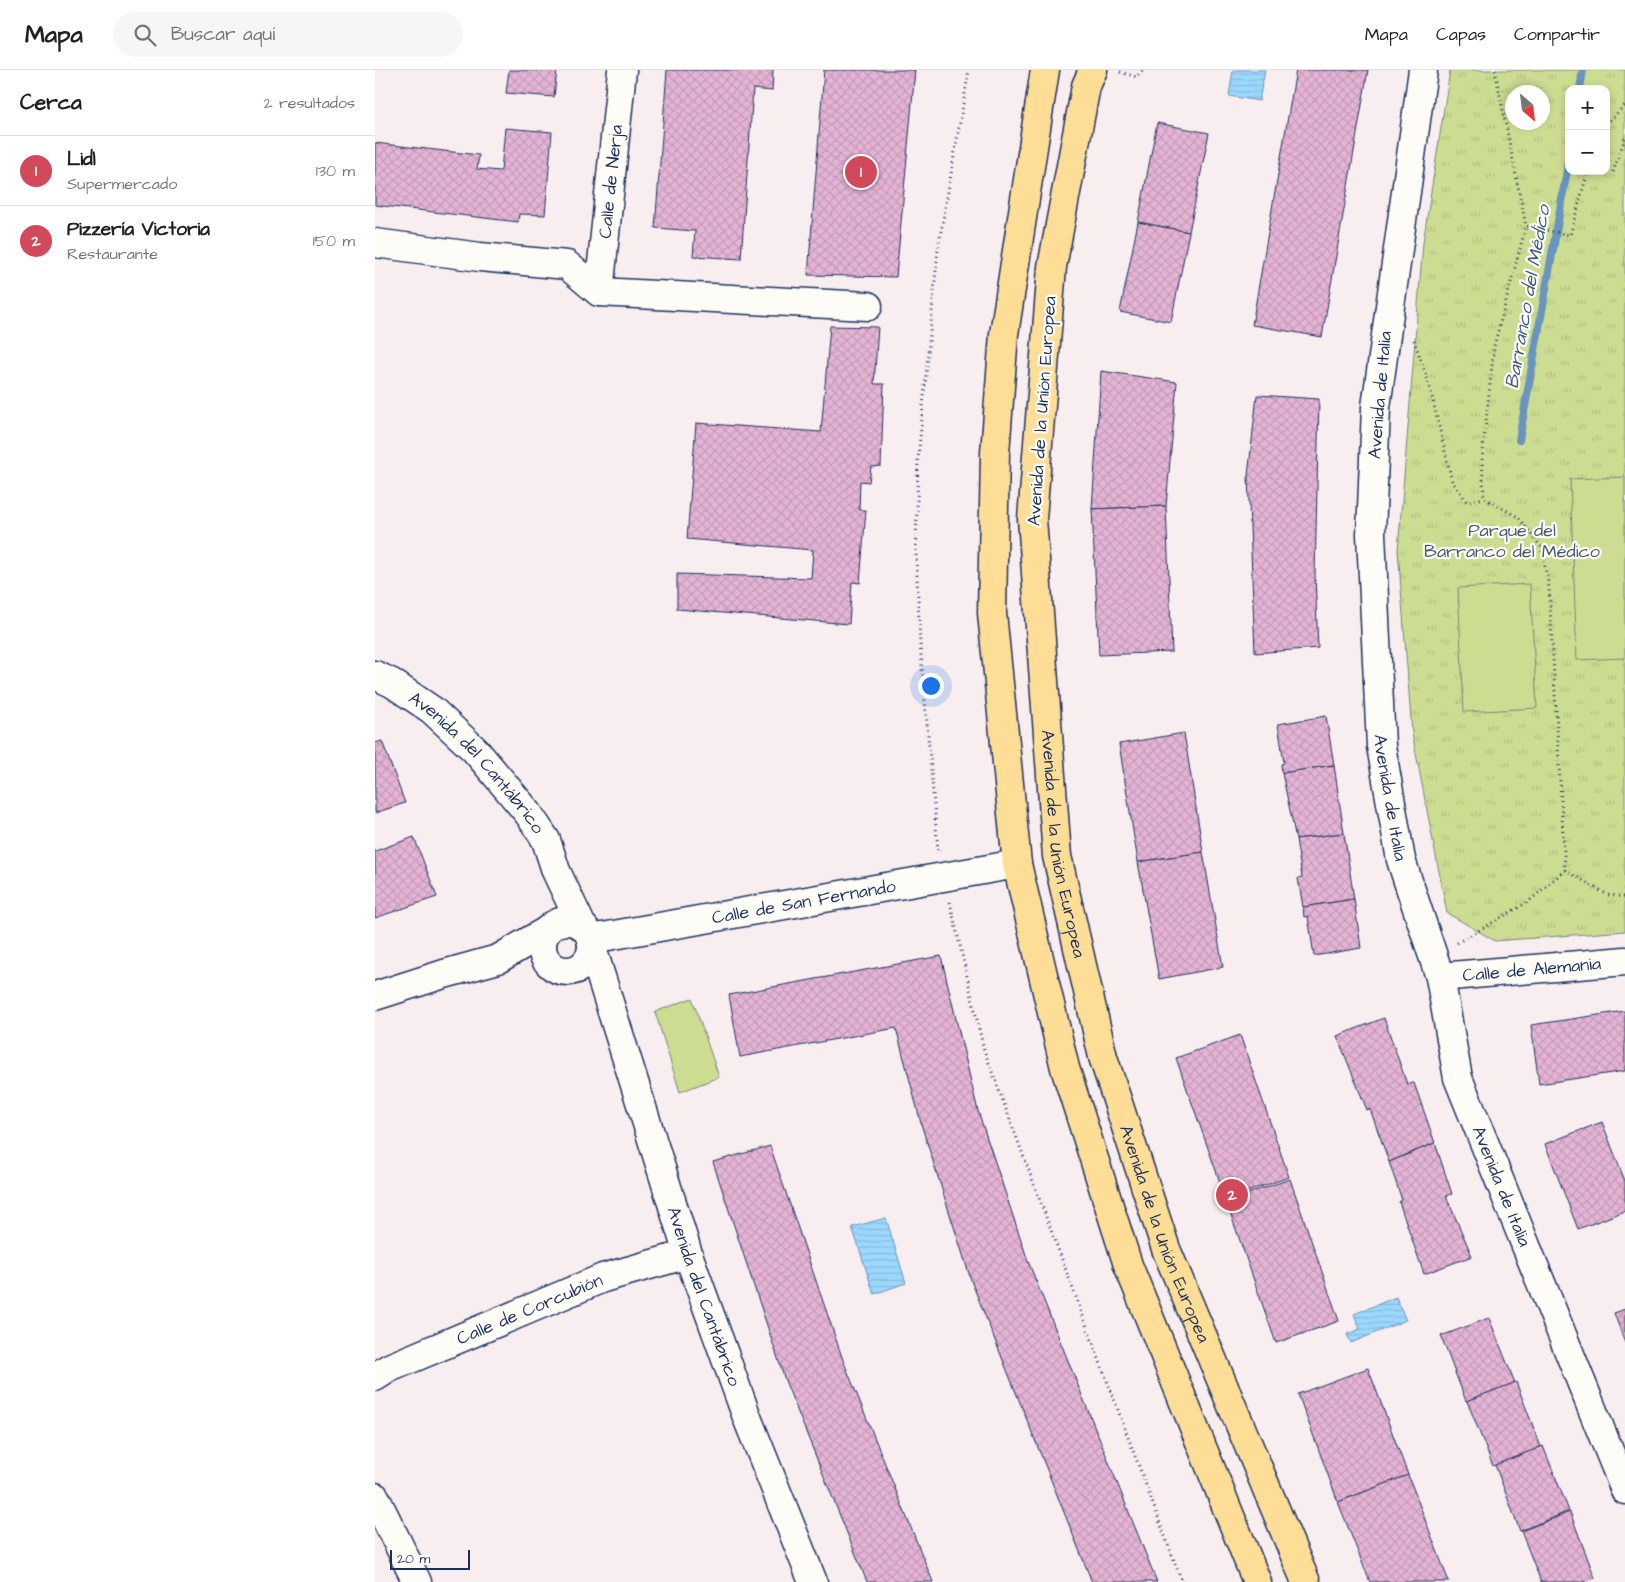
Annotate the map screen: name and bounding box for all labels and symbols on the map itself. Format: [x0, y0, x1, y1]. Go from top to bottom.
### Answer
north arrow [1505, 85, 1550, 130]
street label: Calle de Nerja [592, 124, 629, 240]
pin: 1 [845, 153, 877, 191]
water label: Barranco del Médico [1499, 202, 1558, 391]
street label: Avenida de la Unión Europea [1022, 295, 1062, 527]
street label: Avenida de Italia [1362, 330, 1398, 460]
park label: Parque del Barranco del Médico [1424, 518, 1600, 564]
your location [918, 673, 944, 699]
street label: Avenida del Cantábrico [404, 685, 551, 838]
street label: Avenida de la Unión Europea [1035, 729, 1092, 960]
street label: Avenida de Italia [1368, 734, 1413, 863]
street label: Calle de San Fernando [710, 873, 898, 930]
street label: Calle de Alemania [1461, 951, 1602, 988]
street label: Avenida de la Unión Europea [1114, 1122, 1217, 1347]
street label: Avenida de Italia [1466, 1122, 1538, 1250]
pin: 2 [1216, 1176, 1248, 1214]
street label: Avenida del Cantábrico [661, 1203, 747, 1390]
street label: Calle de Corcubión [453, 1267, 606, 1351]
scale bar [390, 1547, 470, 1570]

